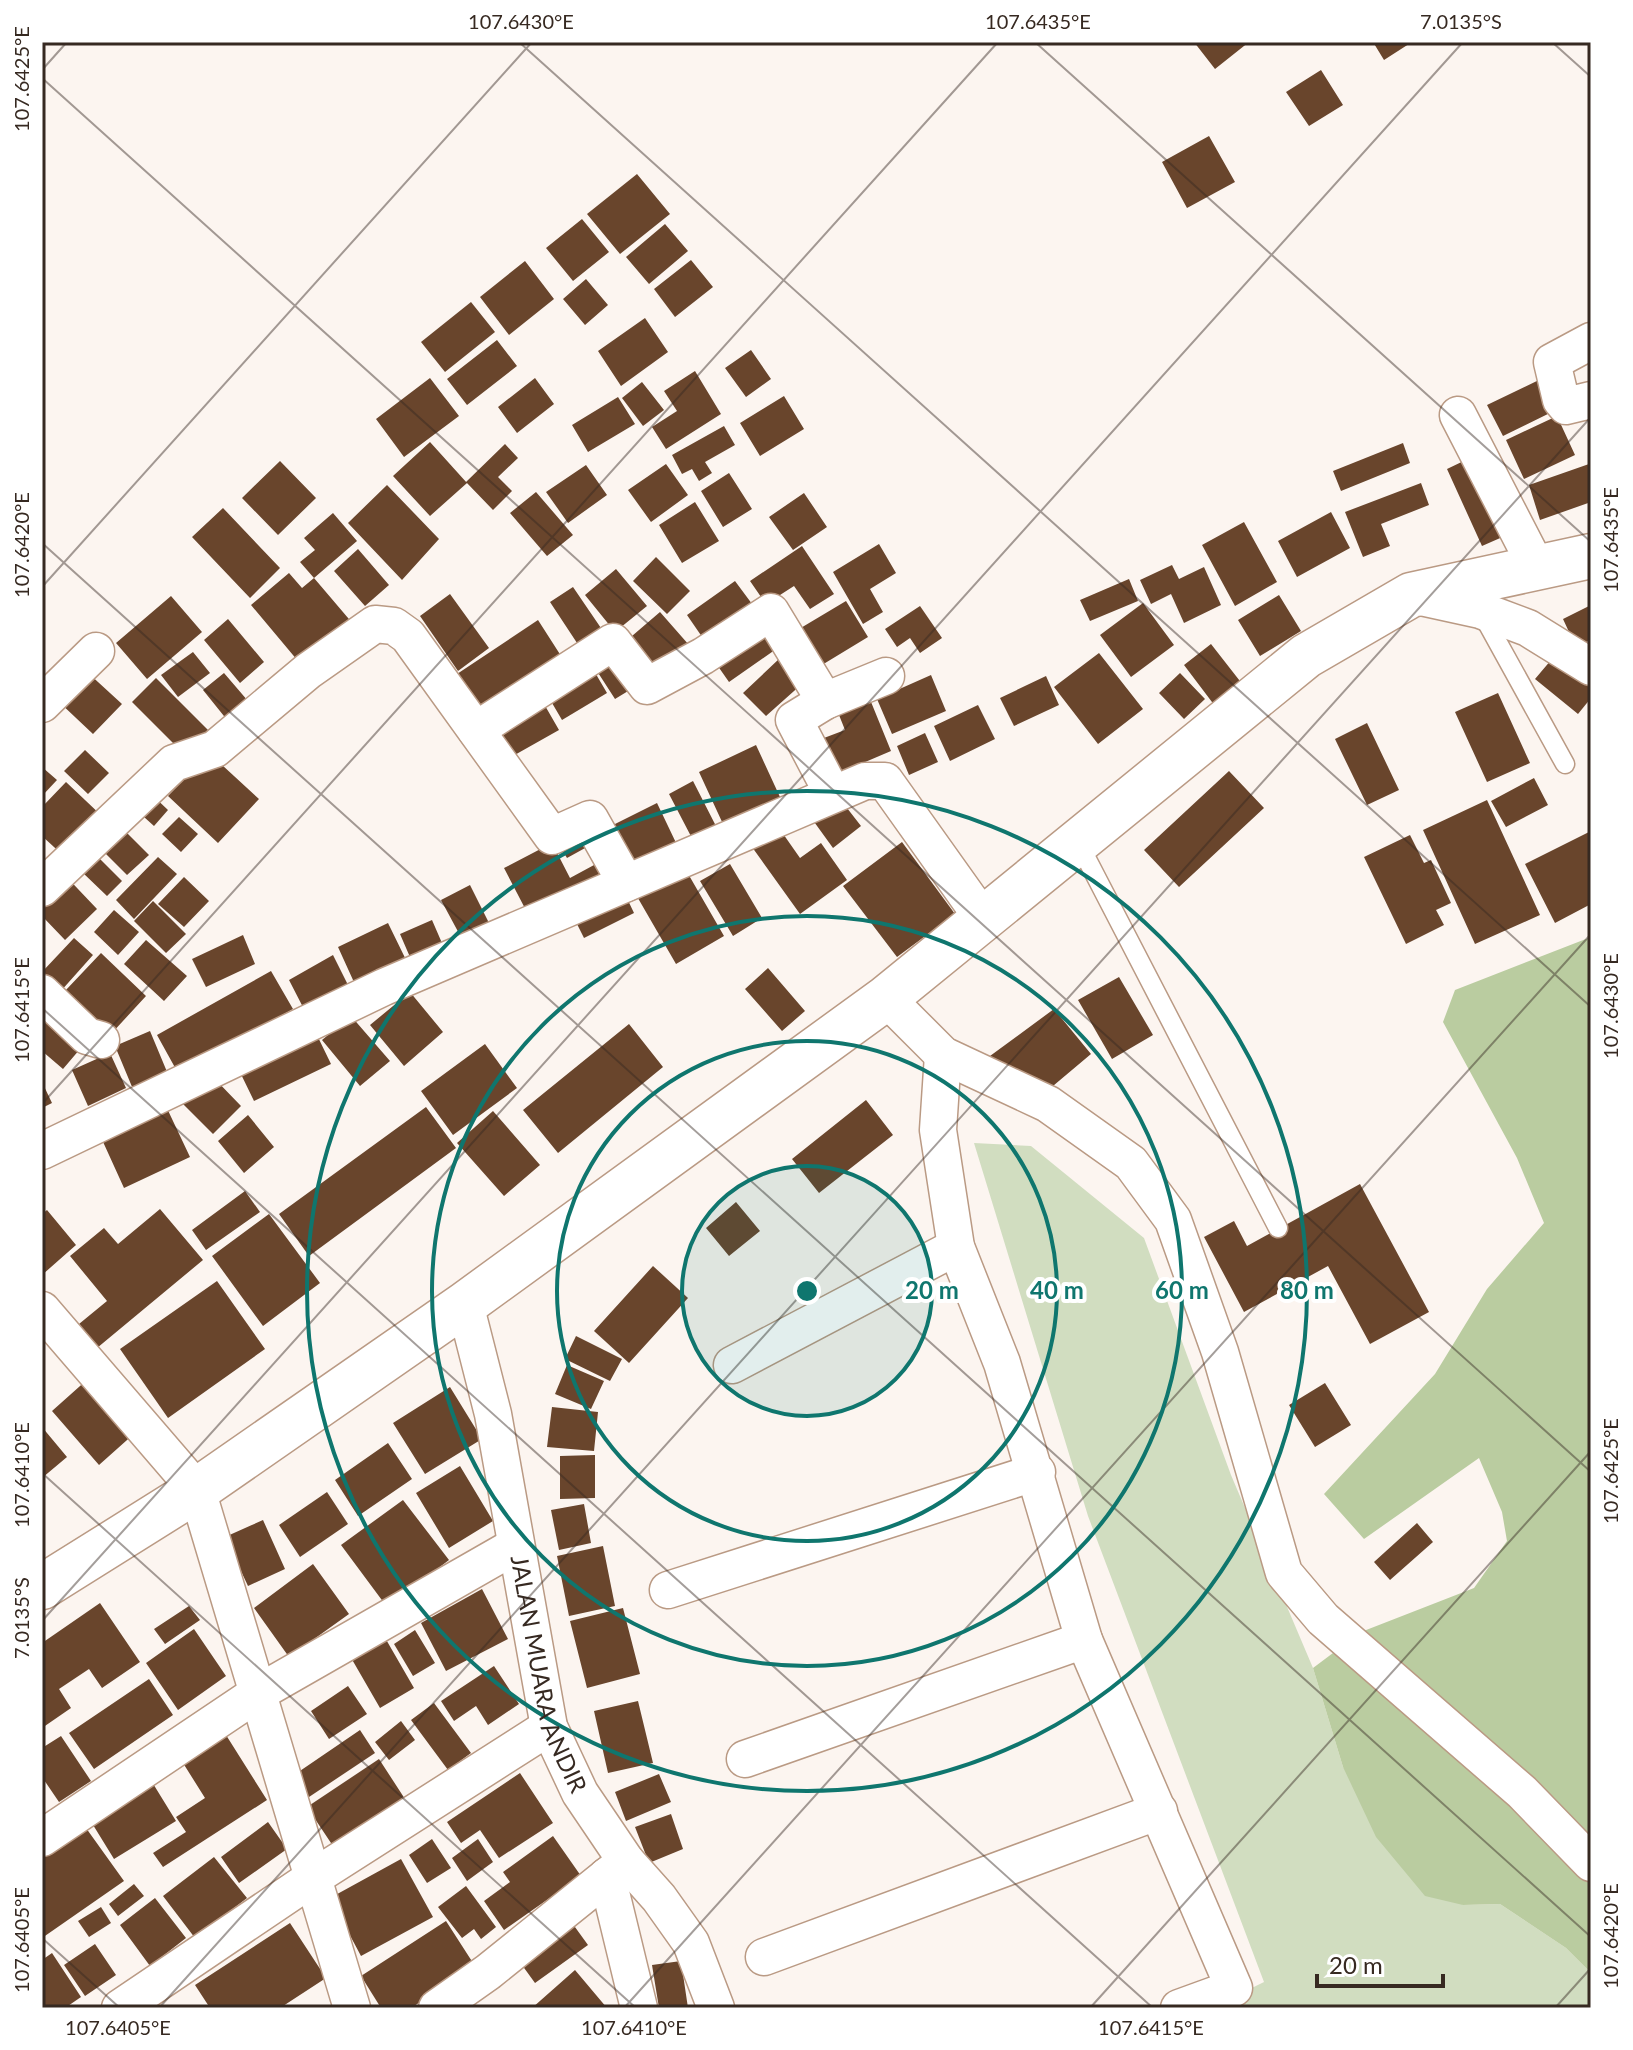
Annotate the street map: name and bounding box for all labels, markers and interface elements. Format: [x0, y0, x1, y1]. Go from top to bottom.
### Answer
text: 107.6430°E [468, 9, 574, 33]
text: 107.6435°E [985, 9, 1091, 33]
text: 7.0135°S [1420, 9, 1502, 33]
text: 107.6425°E [9, 26, 33, 132]
text: 107.6435°E [1598, 487, 1622, 593]
text: 107.6420°E [9, 492, 33, 598]
text: 107.6430°E [1598, 953, 1622, 1059]
text: 107.6415°E [9, 957, 33, 1063]
text: 20 m [905, 1275, 959, 1304]
text: 40 m [1030, 1275, 1084, 1304]
text: 60 m [1155, 1275, 1209, 1304]
text: 80 m [1280, 1275, 1334, 1304]
centre of rings [793, 1277, 821, 1305]
text: 107.6425°E [1598, 1418, 1622, 1524]
text: 107.6410°E [9, 1422, 33, 1528]
street label: JALAN MUARA ANDIR [506, 1553, 594, 1797]
text: 7.0135°S [9, 1577, 33, 1659]
text: 107.6420°E [1598, 1883, 1622, 1989]
text: 107.6405°E [9, 1887, 33, 1993]
scale bar [1317, 1938, 1443, 1988]
text: 20 m [1329, 1950, 1383, 1979]
text: 107.6405°E [65, 2015, 171, 2039]
text: 107.6410°E [581, 2015, 687, 2039]
text: 107.6415°E [1098, 2015, 1204, 2039]

